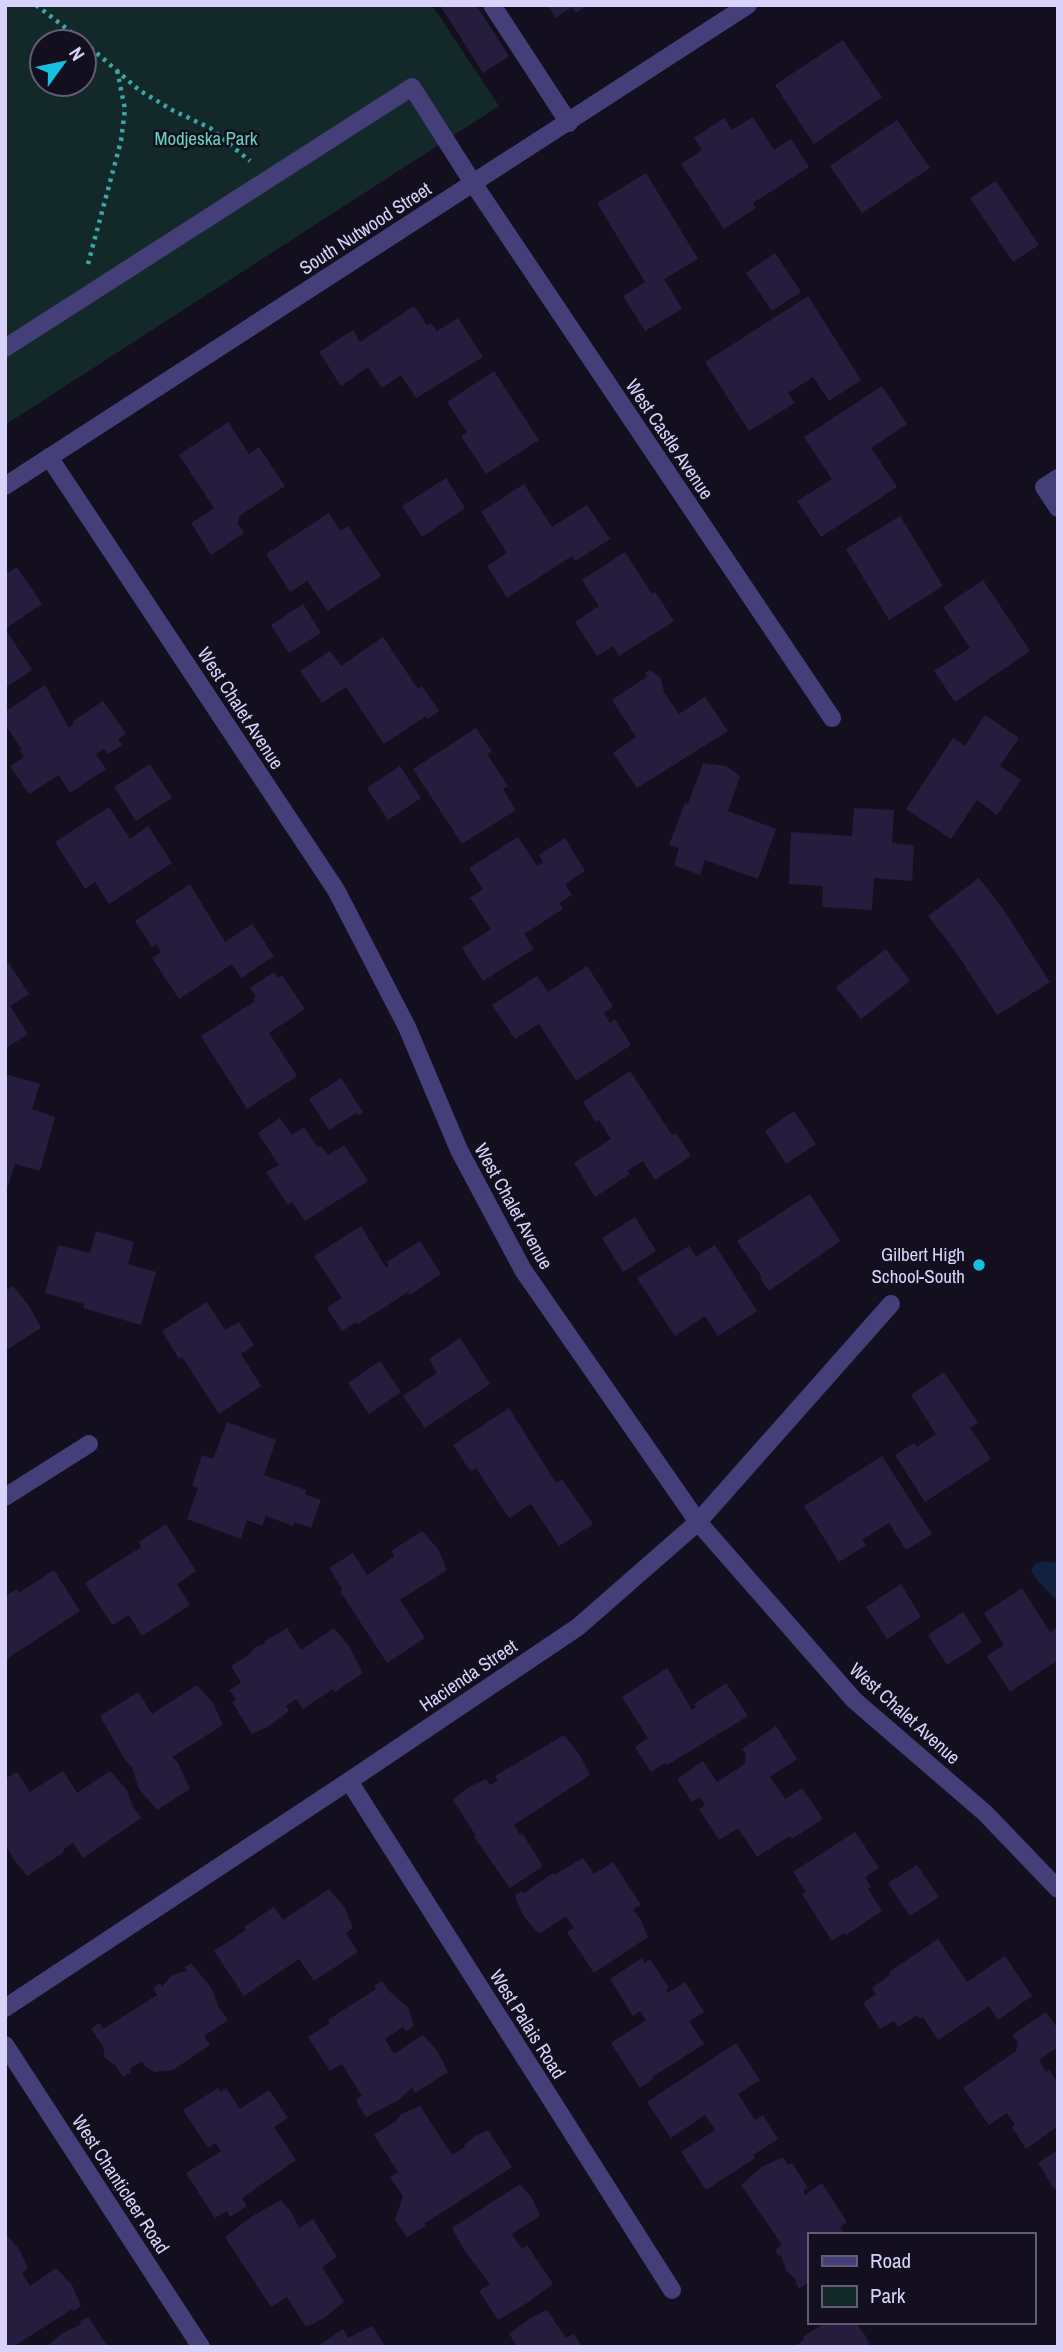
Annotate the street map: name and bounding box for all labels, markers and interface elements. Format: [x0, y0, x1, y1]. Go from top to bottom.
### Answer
north arrow [28, 28, 98, 98]
text: N [63, 42, 91, 66]
park label: Modjeska Park [154, 125, 258, 151]
street label: South Nutwood Street [294, 175, 437, 280]
street label: West Castle Avenue [620, 374, 720, 504]
street label: West Chalet Avenue [192, 642, 290, 774]
street label: West Chalet Avenue [469, 1138, 559, 1274]
place label: Gilbert High School-South [871, 1241, 965, 1289]
marker: Gilbert High School-South [971, 1257, 987, 1273]
street label: Hacienda Street [414, 1632, 522, 1717]
street label: West Chalet Avenue [844, 1656, 966, 1770]
street label: West Palais Road [484, 1964, 572, 2084]
street label: West Chanticleer Road [66, 2109, 176, 2259]
legend [808, 2233, 1035, 2324]
text: Road [870, 2246, 911, 2275]
text: Park [870, 2281, 906, 2310]

